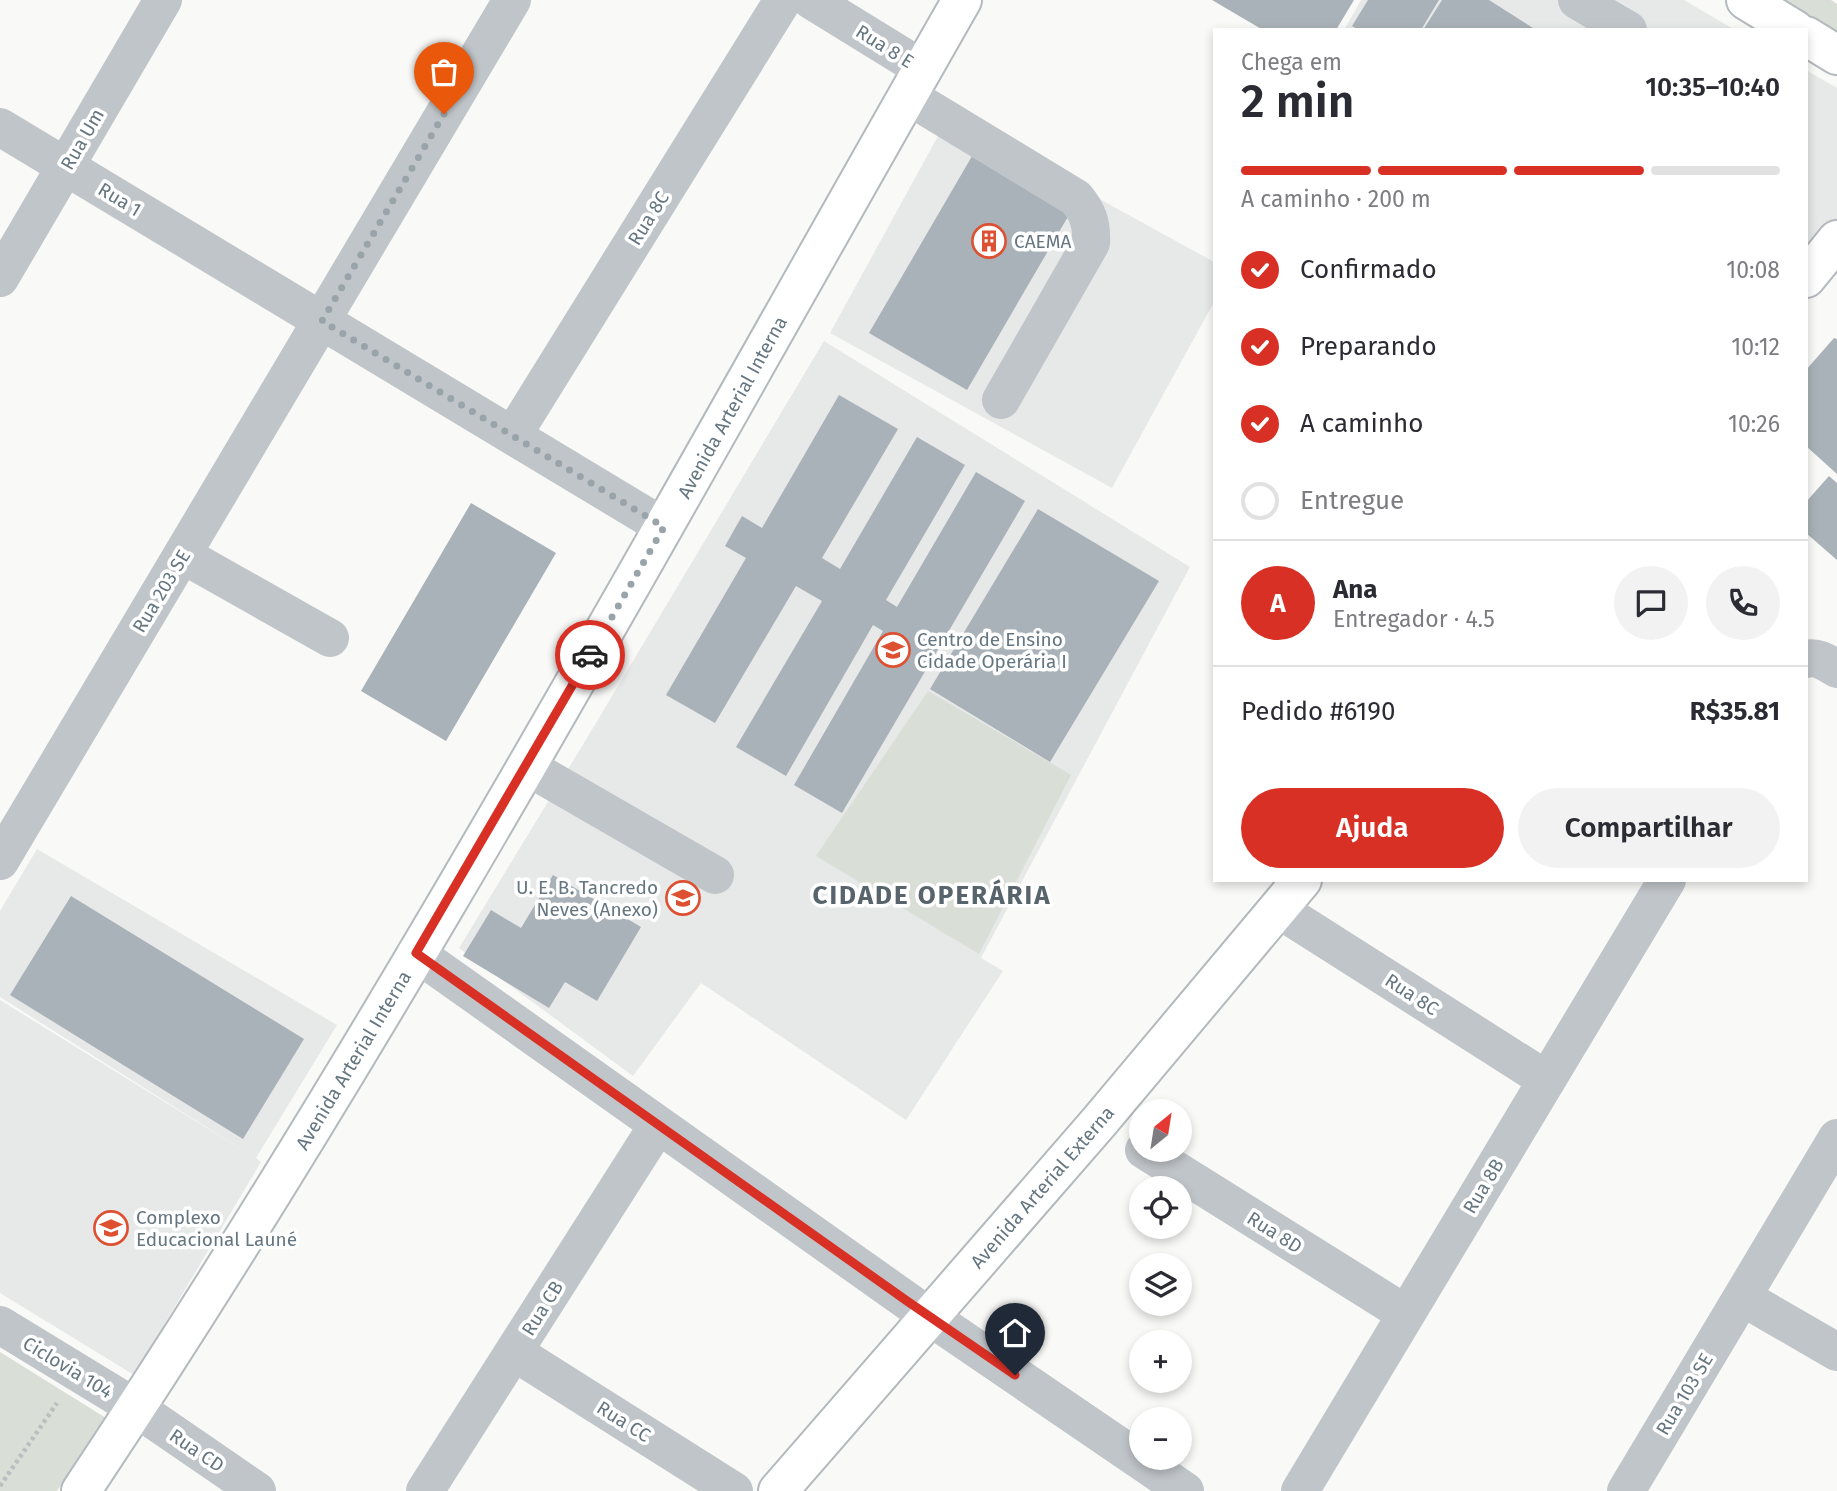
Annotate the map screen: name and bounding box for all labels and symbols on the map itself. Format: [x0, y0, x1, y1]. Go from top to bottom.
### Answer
street label: Rua 8 E [852, 20, 918, 73]
pin [414, 42, 474, 114]
street label: Rua Um [56, 105, 109, 174]
street label: Rua 1 [94, 178, 145, 221]
street label: Rua 8C [623, 187, 674, 249]
building icon: CAEMA [970, 222, 1008, 260]
place label: CAEMA [1014, 230, 1071, 253]
street label: Avenida Arterial Interna [673, 312, 792, 502]
street label: Rua 203 SE [128, 546, 195, 637]
courier [555, 620, 625, 690]
place label: Centro de Ensino Cidade Operária I [917, 628, 1067, 673]
school or university icon: Centro de Ensino Cidade Operária I [874, 631, 912, 669]
place label: U. E. B. Tancredo Neves (Anexo) [516, 876, 658, 921]
school or university icon: U. E. B. Tancredo Neves (Anexo) [664, 879, 702, 917]
district label: CIDADE OPERÁRIA [813, 879, 1051, 911]
street label: Avenida Arterial Interna [291, 967, 416, 1154]
street label: Rua 8C [1381, 969, 1443, 1020]
north arrow [1129, 1099, 1192, 1162]
street label: Avenida Arterial Externa [966, 1101, 1119, 1273]
street label: Rua 8B [1458, 1155, 1509, 1218]
place label: Complexo Educacional Launé [136, 1206, 297, 1251]
street label: Rua 8D [1243, 1207, 1307, 1258]
school or university icon: Complexo Educacional Launé [92, 1209, 130, 1247]
street label: Rua CB [517, 1277, 568, 1340]
pin [985, 1303, 1045, 1375]
street label: Ciclovia 104 [19, 1332, 117, 1403]
street label: Rua 103 SE [1651, 1349, 1718, 1439]
street label: Rua CC [593, 1396, 655, 1447]
street label: Rua CD [165, 1424, 228, 1477]

